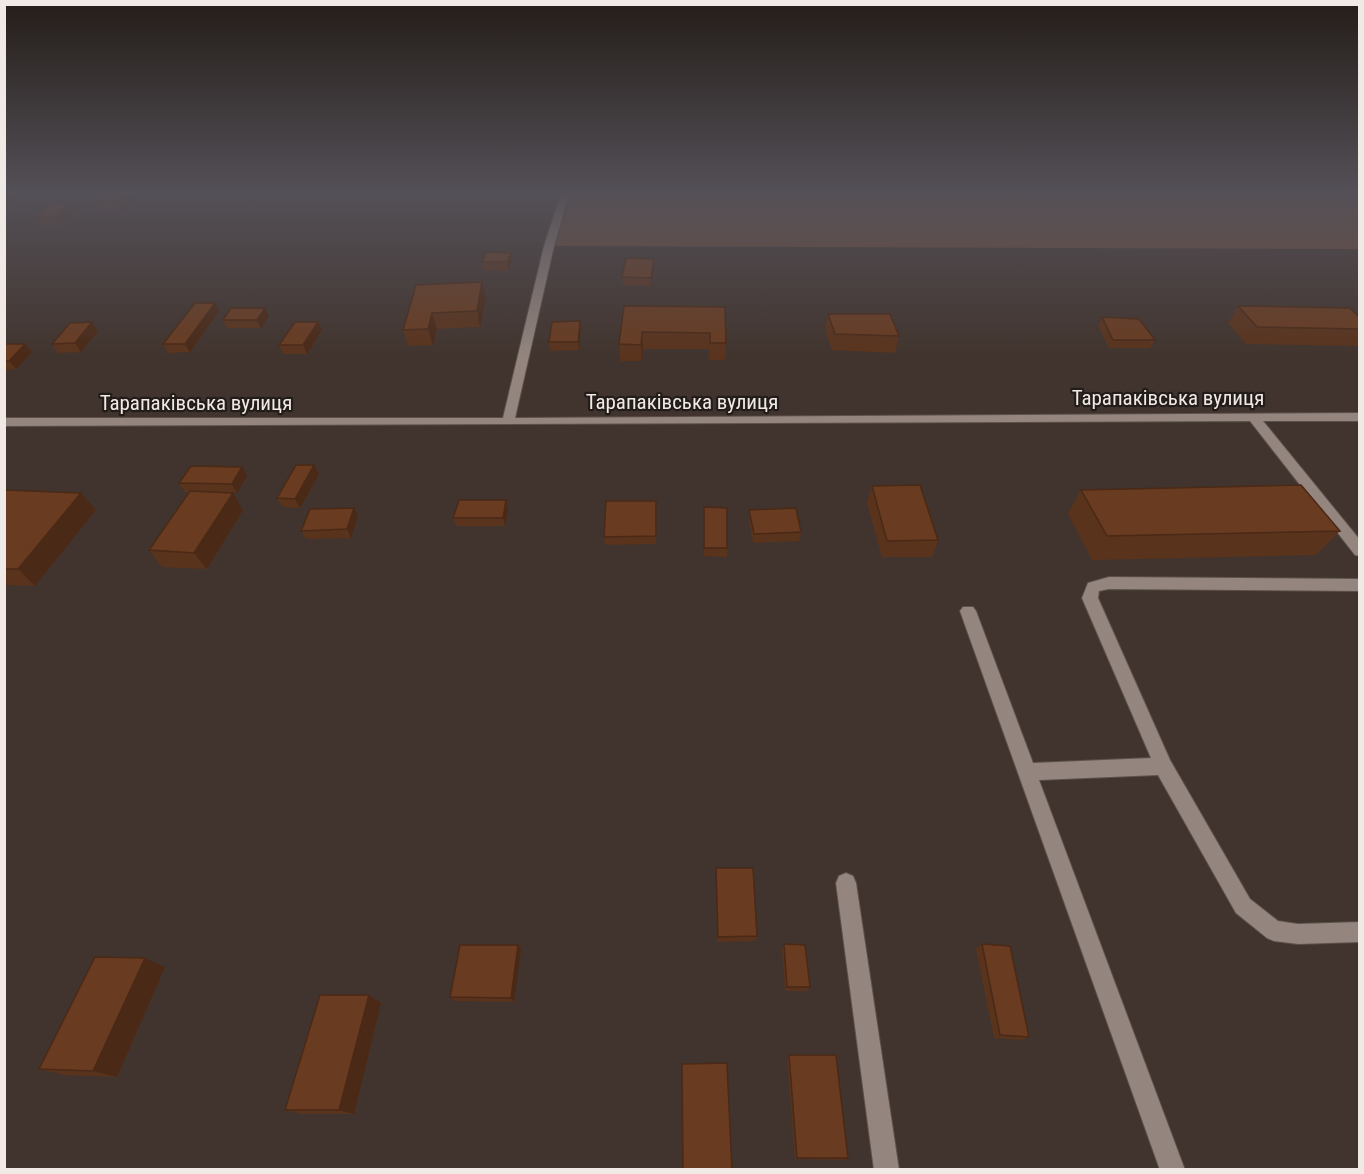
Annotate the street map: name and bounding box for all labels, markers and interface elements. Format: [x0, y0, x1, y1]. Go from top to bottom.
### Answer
street label: Тарапаківська вулиця [1072, 386, 1264, 410]
street label: Тарапаківська вулиця [586, 390, 778, 414]
street label: Тарапаківська вулиця [100, 391, 292, 415]

